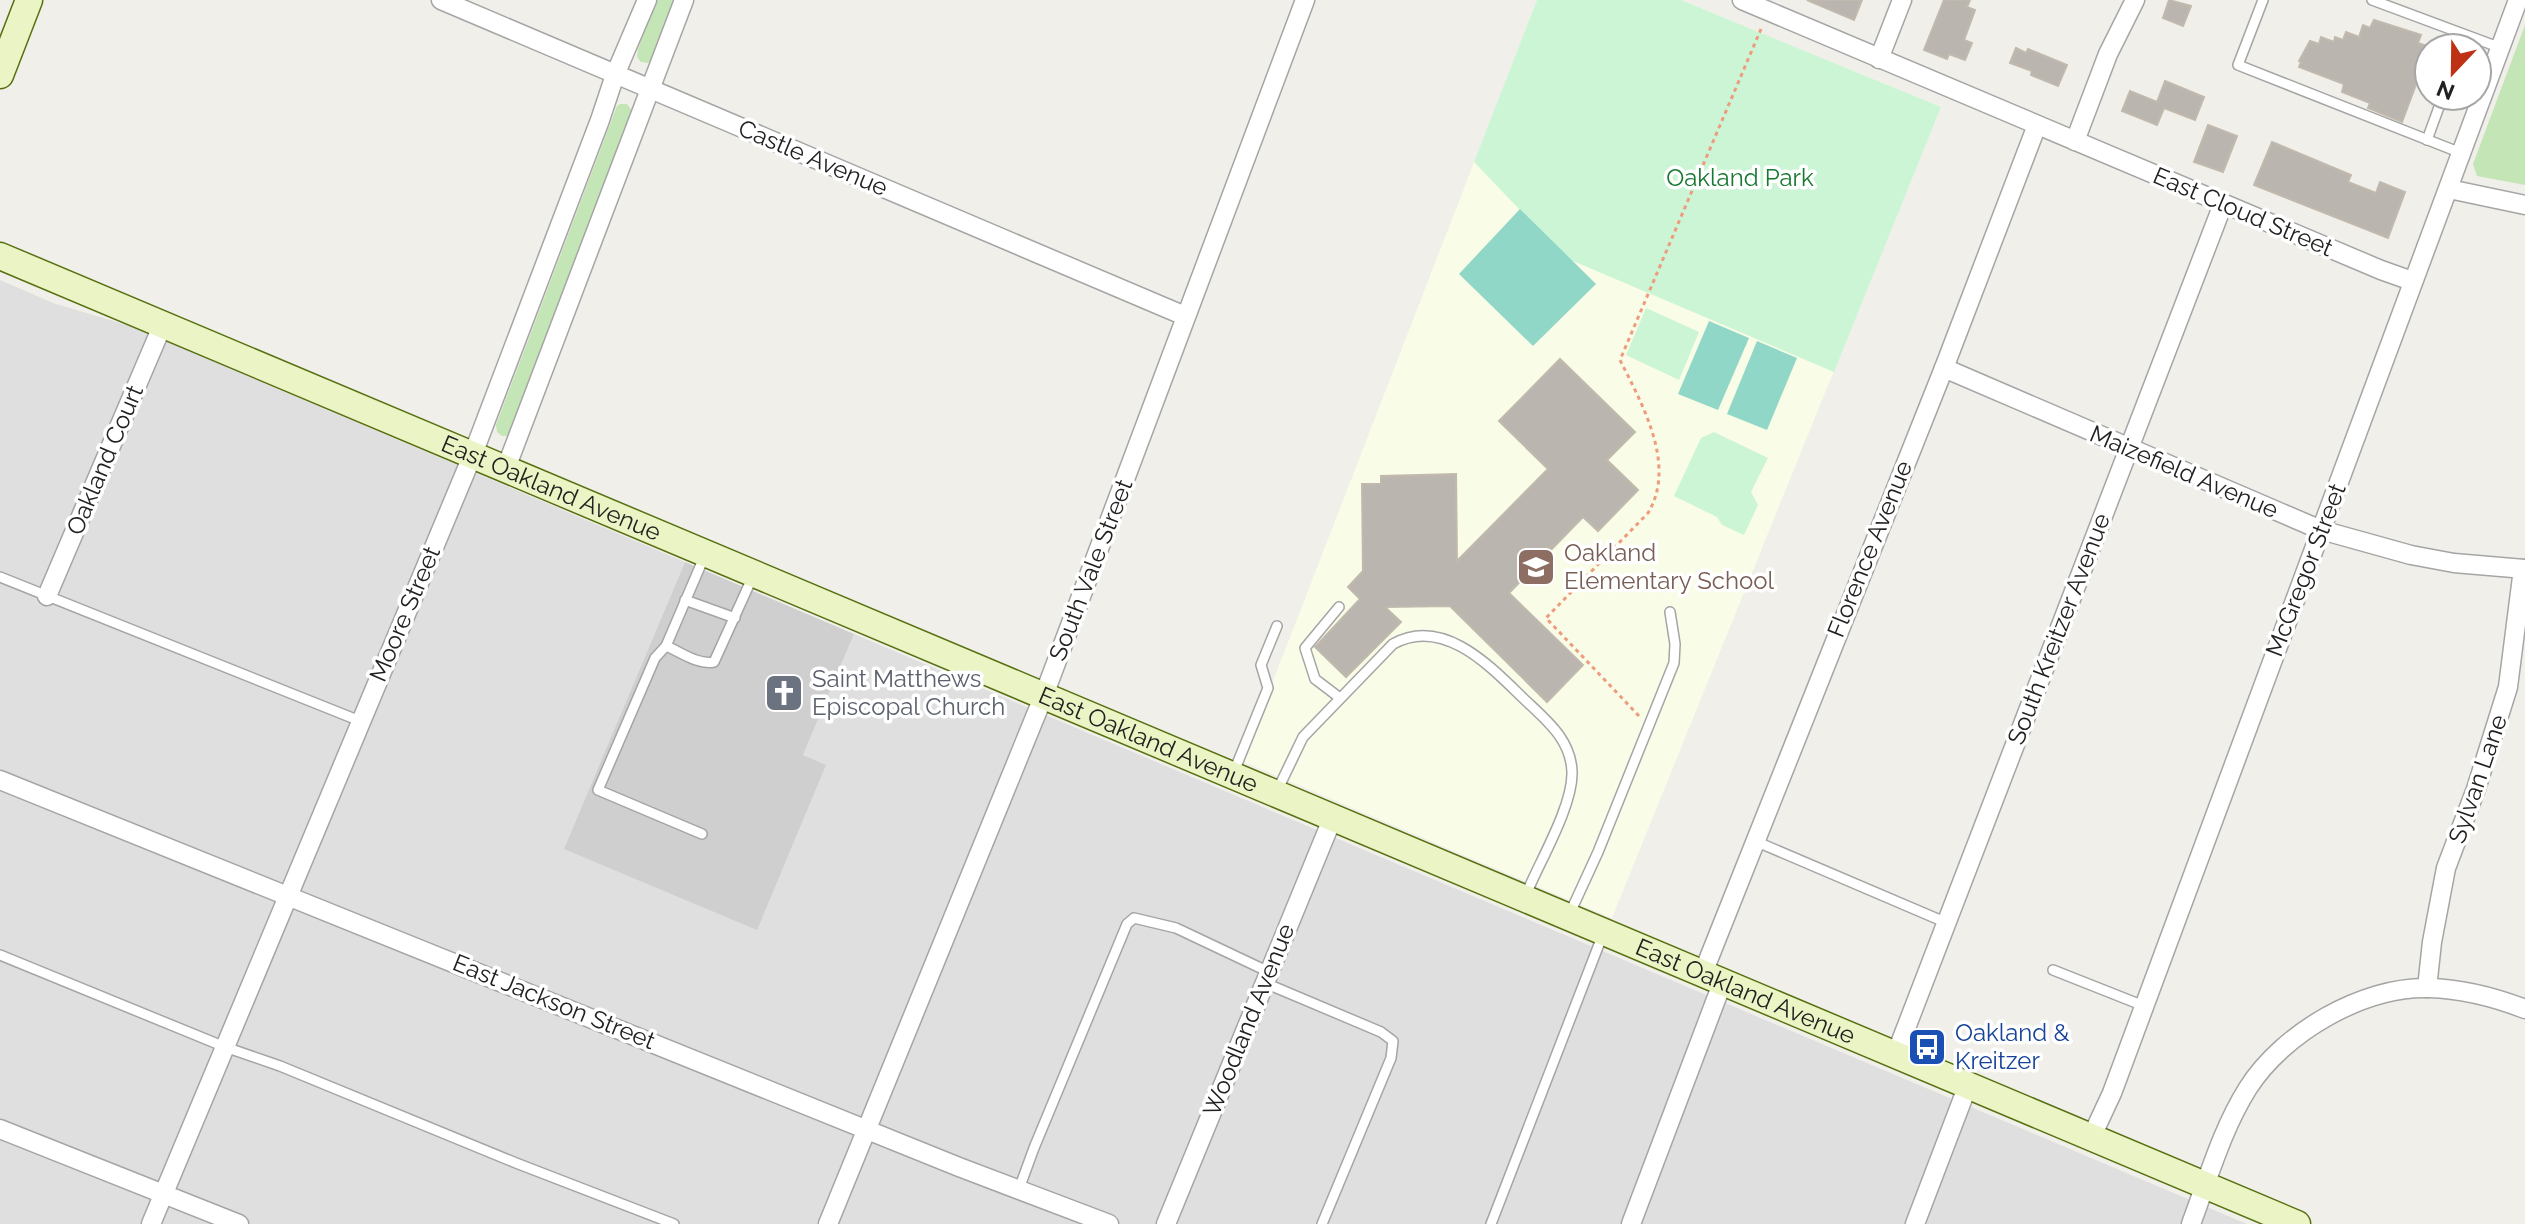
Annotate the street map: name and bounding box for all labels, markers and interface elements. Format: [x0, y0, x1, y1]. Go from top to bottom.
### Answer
north arrow [2413, 32, 2493, 112]
text: N [2433, 75, 2458, 106]
street label: Castle Avenue [734, 113, 892, 202]
street label: East Cloud Street [2149, 161, 2337, 262]
park label: Oakland Park [1666, 163, 1814, 192]
street label: Oakland Court [60, 381, 149, 539]
street label: Maizefield Avenue [2086, 419, 2283, 524]
street label: East Oakland Avenue [437, 429, 665, 547]
street label: Florence Avenue [1821, 456, 1918, 641]
street label: South Vale Street [1043, 475, 1138, 665]
street label: McGregor Street [2259, 479, 2352, 660]
street label: South Kreitzer Avenue [2001, 509, 2116, 748]
place label: Oakland Elementary School [1564, 538, 1775, 595]
street label: Moore Street [363, 542, 446, 686]
school or university icon: Oakland Elementary School [1515, 546, 1557, 588]
place label: Saint Matthews Episcopal Church [812, 664, 1005, 721]
church icon: Saint Matthews Episcopal Church [763, 672, 805, 714]
street label: East Oakland Avenue [1034, 680, 1262, 798]
street label: Sylvan Lane [2442, 711, 2513, 847]
street label: Woodland Avenue [1197, 919, 1300, 1120]
street label: East Oakland Avenue [1631, 932, 1860, 1050]
street label: East Jackson Street [449, 948, 660, 1055]
place label: Oakland & Kreitzer [1955, 1018, 2069, 1075]
bus stop icon: Oakland & Kreitzer [1906, 1026, 1948, 1068]

